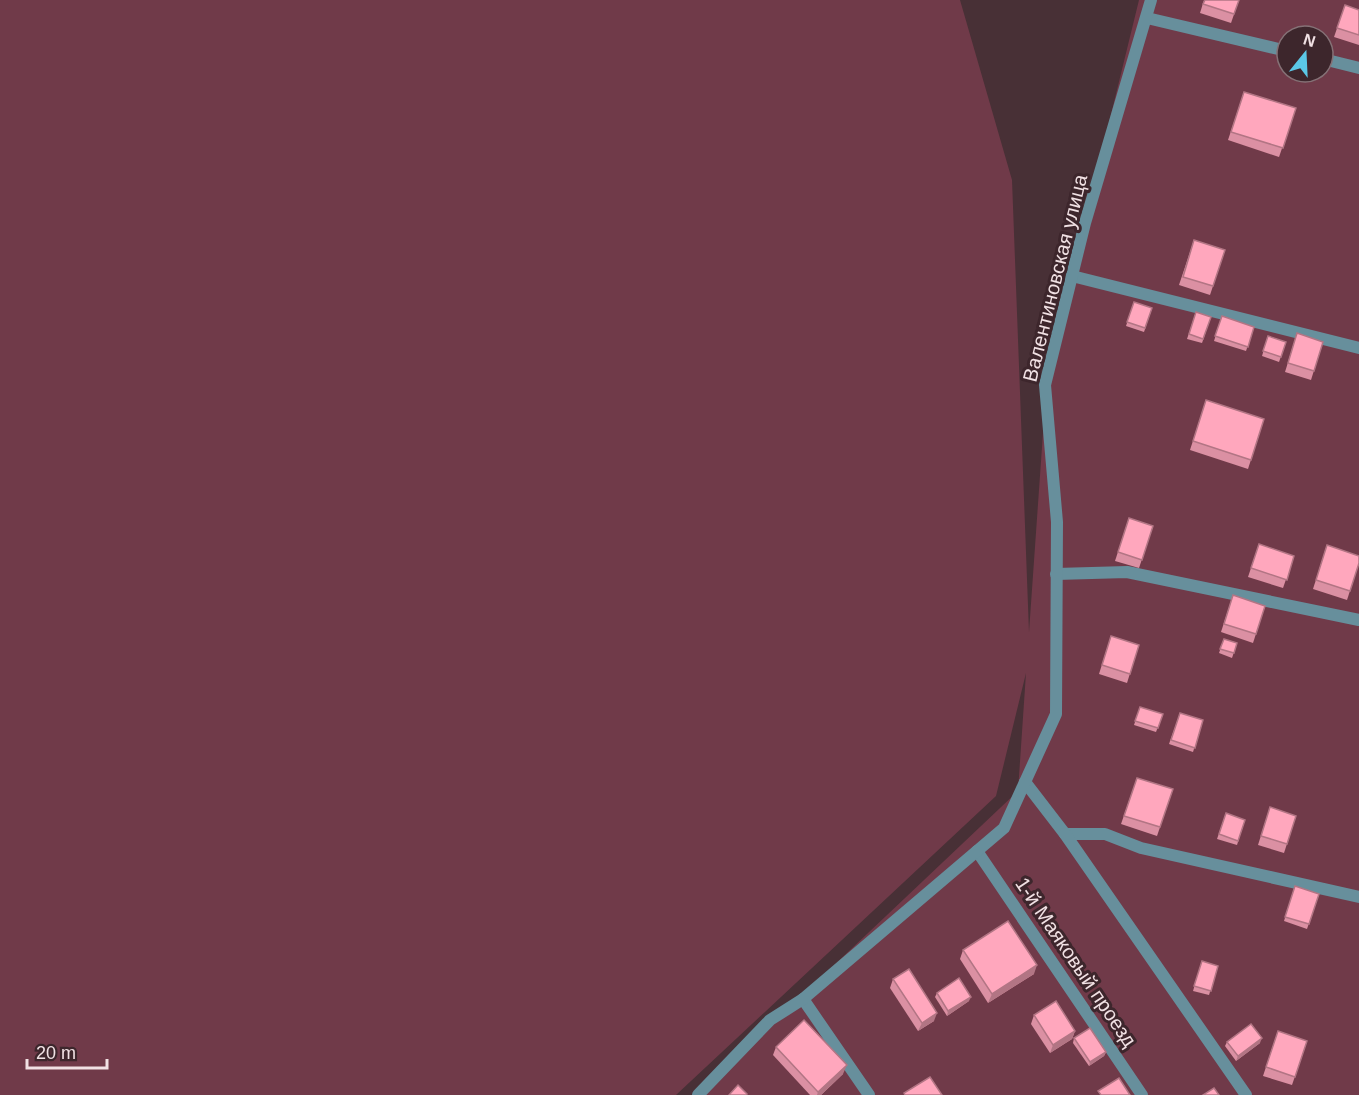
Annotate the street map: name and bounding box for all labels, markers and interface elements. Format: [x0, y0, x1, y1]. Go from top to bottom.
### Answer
north arrow [1275, 24, 1335, 84]
text: N [1301, 30, 1318, 50]
street label: Валентиновская улица [1019, 171, 1092, 384]
street label: 1-й Маяковый проезд [1011, 873, 1141, 1051]
scale bar [27, 1032, 106, 1070]
text: 20 m [36, 1043, 76, 1063]

